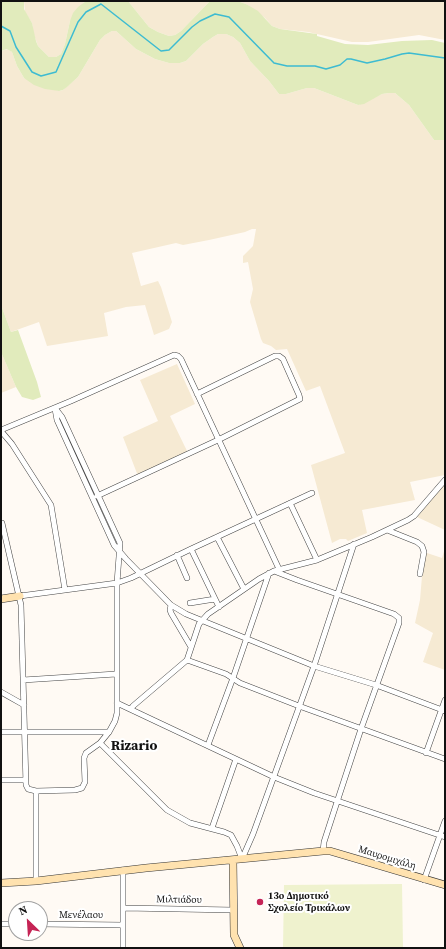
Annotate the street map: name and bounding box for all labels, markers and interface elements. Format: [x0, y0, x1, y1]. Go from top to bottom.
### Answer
district label: Rizario [111, 738, 157, 754]
street label: Μαυρομιχάλη [357, 844, 417, 872]
place label: 13ο Δημοτικό Σχολείο Τρικάλων [268, 890, 350, 914]
street label: Μιλτιάδου [156, 894, 202, 906]
marker: 13ο Δημοτικό Σχολείο Τρικάλων [255, 897, 265, 907]
north arrow [8, 901, 48, 941]
text: N [16, 902, 30, 919]
street label: Μενέλαου [59, 909, 103, 921]

